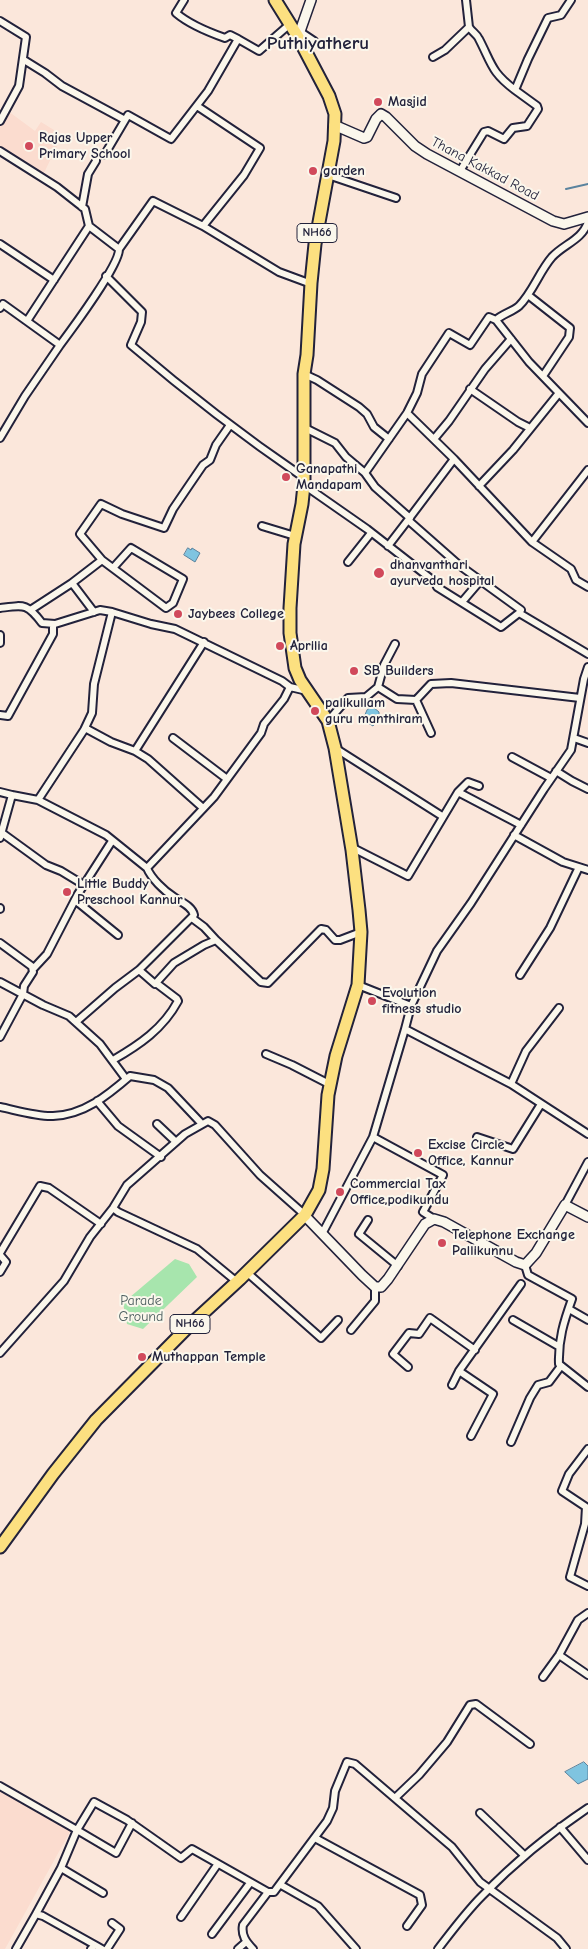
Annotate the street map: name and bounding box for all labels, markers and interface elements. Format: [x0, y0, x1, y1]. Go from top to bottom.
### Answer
district label: Puthiyatheru [267, 33, 369, 55]
place label: Masjid [388, 94, 427, 110]
marker: Masjid [372, 96, 384, 108]
place label: Rajas Upper Primary School [39, 130, 130, 162]
street label: Thana Kakkad Road [428, 134, 542, 204]
marker: Rajas Upper Primary School [23, 140, 35, 152]
place label: garden [323, 163, 365, 179]
marker: garden [307, 165, 319, 177]
road number: NH66 [297, 224, 337, 242]
place label: Ganapathi Mandapam [296, 461, 362, 494]
marker: Ganapathi Mandapam [280, 471, 292, 483]
place label: dhanvanthari ayurveda hospital [390, 557, 494, 590]
marker: dhanvanthari ayurveda hospital [372, 566, 386, 580]
place label: Jaybees College [188, 606, 284, 622]
marker: Jaybees College [172, 608, 184, 620]
place label: Aprilia [290, 638, 328, 654]
marker: Aprilia [274, 640, 286, 652]
place label: SB Builders [364, 663, 433, 679]
marker: SB Builders [348, 665, 360, 677]
place label: palikullam guru manthiram [325, 695, 423, 728]
marker: palikullam guru manthiram [309, 705, 321, 717]
place label: Little Buddy Preschool Kannur [77, 876, 183, 909]
marker: Little Buddy Preschool Kannur [61, 886, 73, 898]
place label: Evolution fitness studio [382, 985, 462, 1018]
marker: Evolution fitness studio [366, 995, 378, 1007]
place label: Excise Circle Office, Kannur [428, 1137, 514, 1170]
marker: Excise Circle Office, Kannur [412, 1147, 424, 1159]
place label: Commercial Tax Office,podikundu [350, 1176, 449, 1208]
marker: Commercial Tax Office,podikundu [334, 1186, 346, 1198]
place label: Telephone Exchange Pallikunnu [452, 1227, 575, 1260]
marker: Telephone Exchange Pallikunnu [436, 1237, 448, 1249]
park label: Parade Ground [118, 1293, 164, 1325]
road number: NH66 [170, 1315, 210, 1334]
place label: Muthappan Temple [152, 1349, 266, 1365]
marker: Muthappan Temple [136, 1351, 148, 1363]

